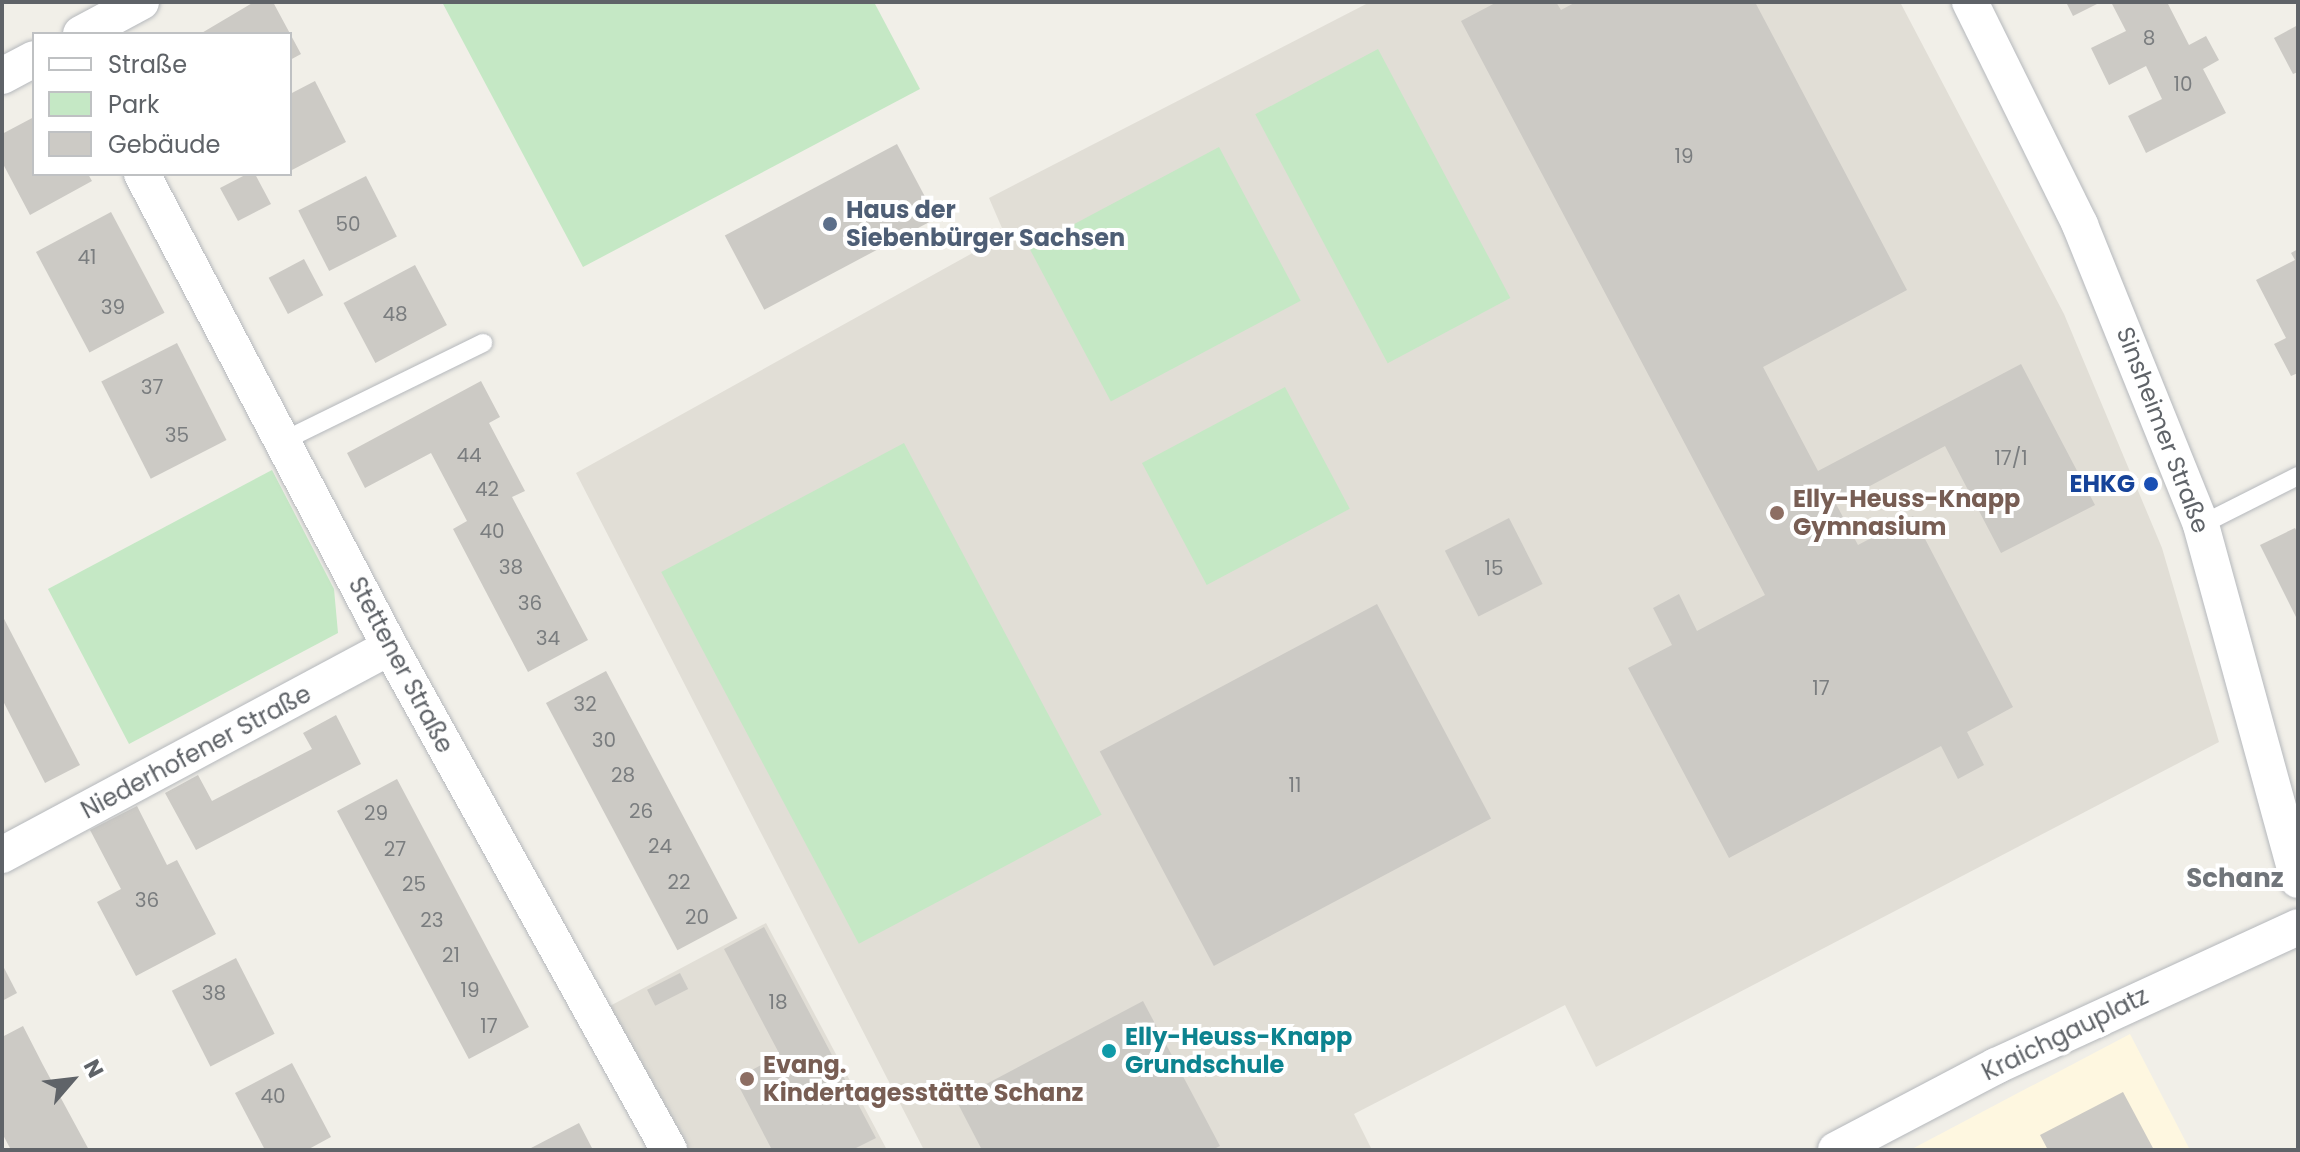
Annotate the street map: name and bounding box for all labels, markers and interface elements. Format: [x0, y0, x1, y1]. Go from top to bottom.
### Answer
house number: 8 [2143, 26, 2155, 50]
legend [32, 32, 292, 176]
text: Straße [108, 48, 187, 81]
house number: 10 [2174, 72, 2192, 96]
text: Park [108, 88, 159, 121]
text: Gebäude [108, 128, 220, 161]
house number: 19 [1675, 144, 1693, 168]
place label: Haus der Siebenbürger Sachsen [846, 196, 1125, 252]
house number: 50 [335, 212, 361, 236]
marker: Haus der Siebenbürger Sachsen [821, 215, 839, 233]
house number: 41 [78, 245, 96, 269]
house number: 39 [101, 295, 125, 319]
house number: 48 [382, 302, 408, 326]
street label: Sinsheimer Straße [2110, 323, 2216, 537]
house number: 37 [141, 375, 163, 399]
house number: 35 [165, 423, 189, 447]
house number: 44 [456, 443, 482, 467]
house number: 17/1 [1994, 446, 2028, 470]
place label: EHKG [2069, 470, 2135, 498]
marker: EHKG [2142, 475, 2160, 493]
house number: 42 [475, 477, 499, 501]
place label: Elly-Heuss-Knapp Gymnasium [1793, 485, 2020, 541]
marker: Elly-Heuss-Knapp Gymnasium [1768, 504, 1786, 522]
house number: 40 [479, 519, 505, 543]
house number: 38 [499, 555, 523, 579]
house number: 15 [1485, 556, 1503, 580]
street label: Stettener Straße [343, 572, 459, 758]
house number: 36 [518, 591, 542, 615]
house number: 34 [536, 626, 560, 650]
house number: 17 [1812, 676, 1830, 700]
street label: Niederhofener Straße [76, 679, 316, 825]
house number: 32 [573, 692, 597, 716]
house number: 30 [592, 728, 616, 752]
house number: 28 [611, 763, 635, 787]
house number: 11 [1289, 773, 1301, 797]
house number: 26 [629, 799, 653, 823]
house number: 29 [364, 801, 388, 825]
house number: 24 [648, 834, 672, 858]
house number: 27 [384, 837, 406, 861]
district label: Schanz [2186, 863, 2284, 895]
house number: 22 [668, 870, 690, 894]
house number: 25 [402, 872, 426, 896]
house number: 36 [135, 888, 159, 912]
house number: 20 [685, 905, 709, 929]
house number: 23 [420, 908, 444, 932]
house number: 21 [442, 943, 460, 967]
house number: 19 [461, 978, 479, 1002]
house number: 38 [202, 981, 226, 1005]
street label: Kraichgauplatz [1977, 981, 2153, 1087]
house number: 18 [768, 990, 788, 1014]
house number: 17 [480, 1014, 498, 1038]
place label: Elly-Heuss-Knapp Grundschule [1125, 1023, 1352, 1079]
north arrow [32, 1040, 112, 1120]
marker: Elly-Heuss-Knapp Grundschule [1100, 1042, 1118, 1060]
place label: Evang. Kindertagesstätte Schanz [763, 1051, 1083, 1107]
text: N [76, 1054, 111, 1083]
marker: Evang. Kindertagesstätte Schanz [738, 1070, 756, 1088]
house number: 40 [260, 1084, 286, 1108]

